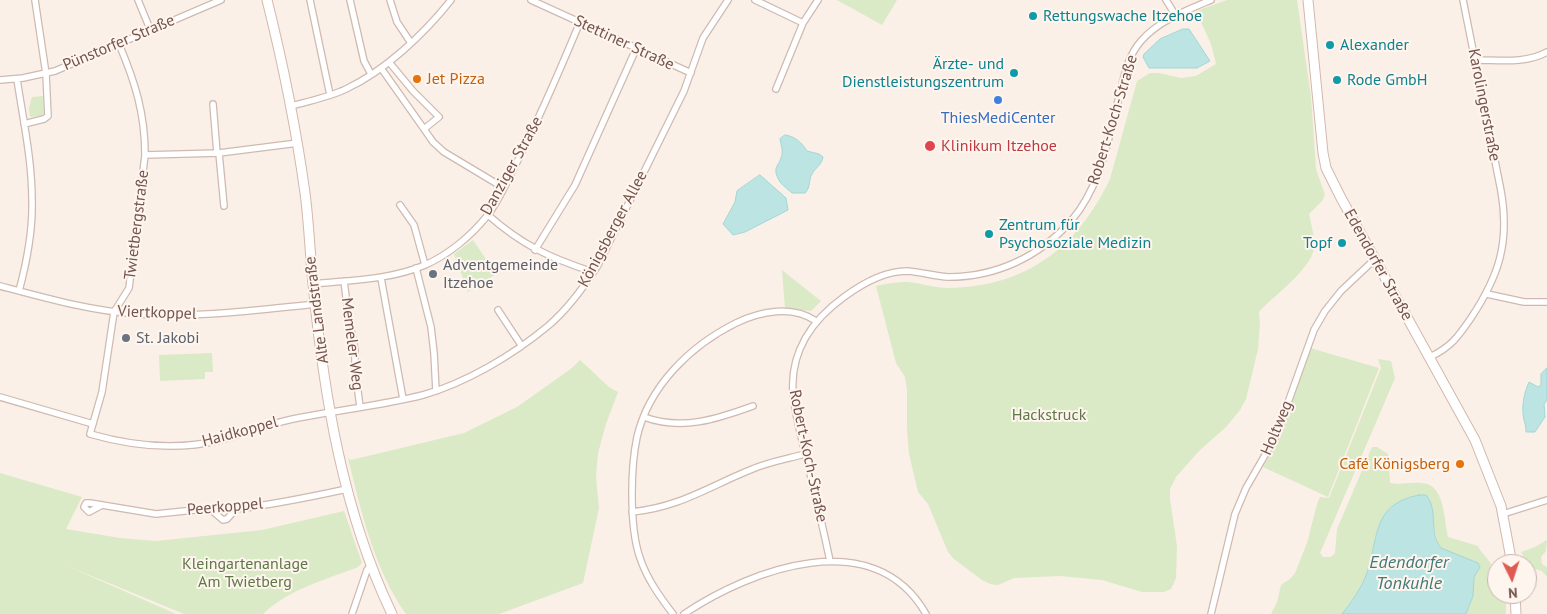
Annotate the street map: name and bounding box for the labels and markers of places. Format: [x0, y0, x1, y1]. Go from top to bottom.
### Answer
place label: Rettungswache Itzehoe [1043, 6, 1202, 26]
marker: Rettungswache Itzehoe [1027, 10, 1039, 22]
place label: Alexander [1340, 35, 1409, 55]
marker: Alexander [1324, 39, 1336, 51]
place label: Ärzte- und Dienstleistungszentrum [842, 54, 1004, 92]
marker: Ärzte- und Dienstleistungszentrum [1008, 67, 1020, 79]
place label: Jet Pizza [427, 69, 485, 89]
place label: Rode GmbH [1347, 70, 1428, 90]
marker: Jet Pizza [411, 73, 423, 85]
marker: Rode GmbH [1331, 74, 1343, 86]
marker: ThiesMediCenter [992, 94, 1004, 106]
place label: ThiesMediCenter [941, 108, 1055, 128]
place label: Klinikum Itzehoe [941, 136, 1057, 156]
marker: Klinikum Itzehoe [923, 139, 937, 153]
place label: Zentrum für Psychosoziale Medizin [999, 215, 1151, 253]
marker: Zentrum für Psychosoziale Medizin [983, 228, 995, 240]
place label: Topf [1303, 233, 1332, 253]
marker: Topf [1336, 237, 1348, 249]
place label: Adventgemeinde Itzehoe [443, 255, 558, 293]
marker: Adventgemeinde Itzehoe [427, 268, 439, 280]
place label: St. Jakobi [136, 328, 199, 348]
marker: St. Jakobi [120, 332, 132, 344]
place label: Café Königsberg [1339, 454, 1450, 474]
marker: Café Königsberg [1454, 458, 1466, 470]

